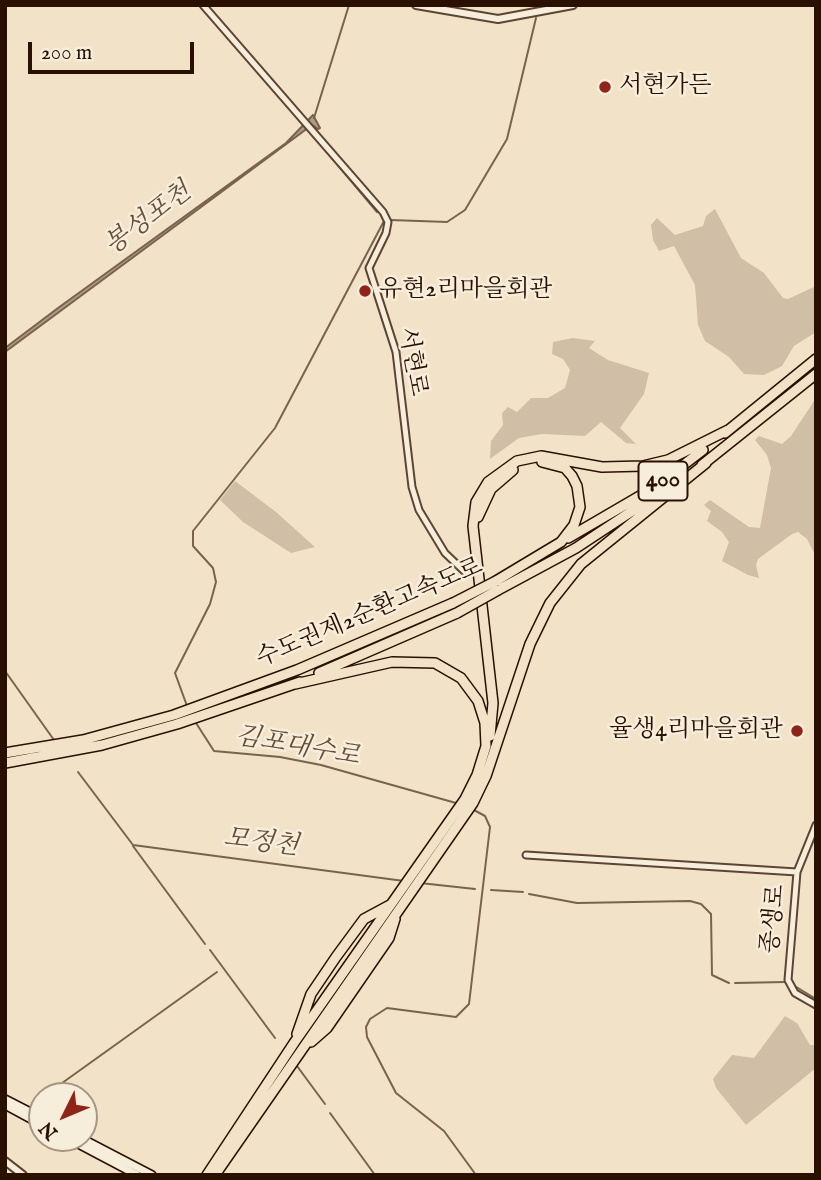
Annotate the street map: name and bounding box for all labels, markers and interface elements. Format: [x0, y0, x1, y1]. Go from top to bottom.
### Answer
scale bar [32, 28, 198, 72]
text: 200 m [41, 40, 92, 67]
place label: 서현가든 [619, 73, 712, 101]
marker: 서현가든 [597, 79, 613, 95]
water label: 봉성포천 [99, 177, 199, 263]
place label: 유현2리마을회관 [379, 277, 553, 305]
marker: 유현2리마을회관 [357, 283, 373, 299]
street label: 서현로 [391, 325, 431, 399]
road number: 400 [638, 461, 688, 500]
street label: 수도권제2순환고속도로 [252, 553, 488, 675]
place label: 율생4리마을회관 [609, 717, 783, 745]
water label: 김포대수로 [232, 722, 362, 774]
marker: 율생4리마을회관 [789, 723, 805, 739]
water label: 모정천 [222, 824, 300, 864]
street label: 종생로 [758, 883, 792, 955]
north arrow [28, 1082, 98, 1152]
text: N [35, 1116, 63, 1144]

